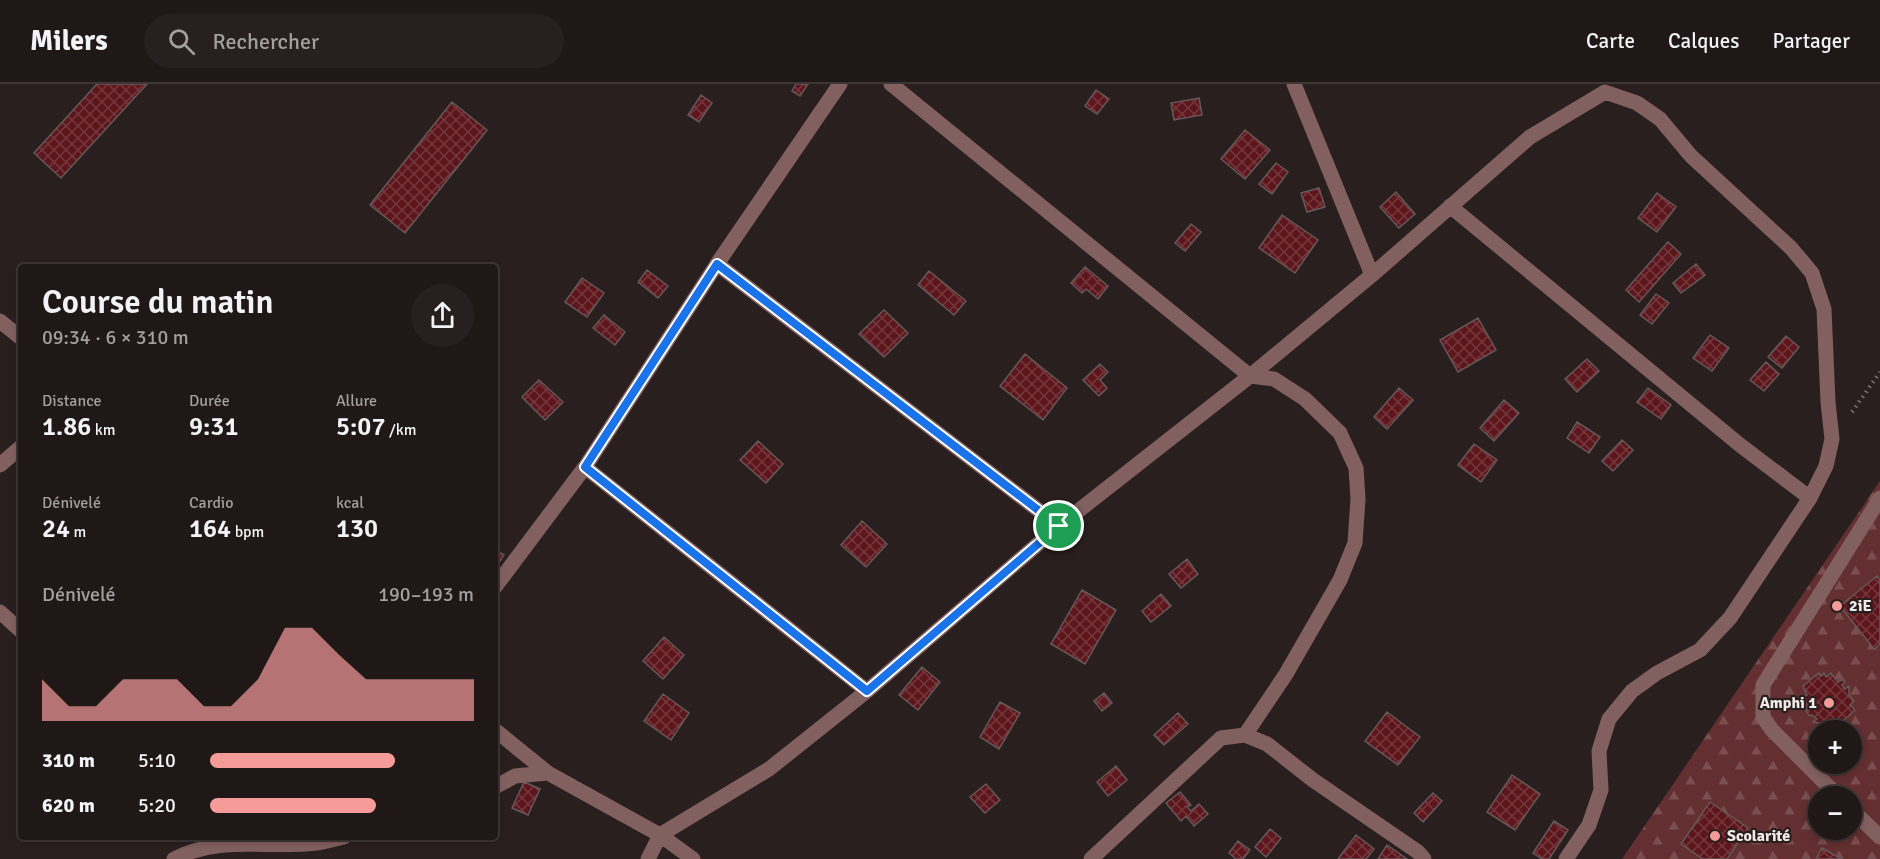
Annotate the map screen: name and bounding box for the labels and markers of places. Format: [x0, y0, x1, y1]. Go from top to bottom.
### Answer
pin [1033, 500, 1084, 551]
place label: 2iE [1849, 596, 1872, 616]
marker: 2iE [1830, 599, 1844, 613]
place label: Amphi 1 [1760, 693, 1817, 713]
marker: Amphi 1 [1822, 696, 1836, 710]
place label: Scolarité [1727, 826, 1790, 846]
marker: Scolarité [1708, 829, 1722, 843]

